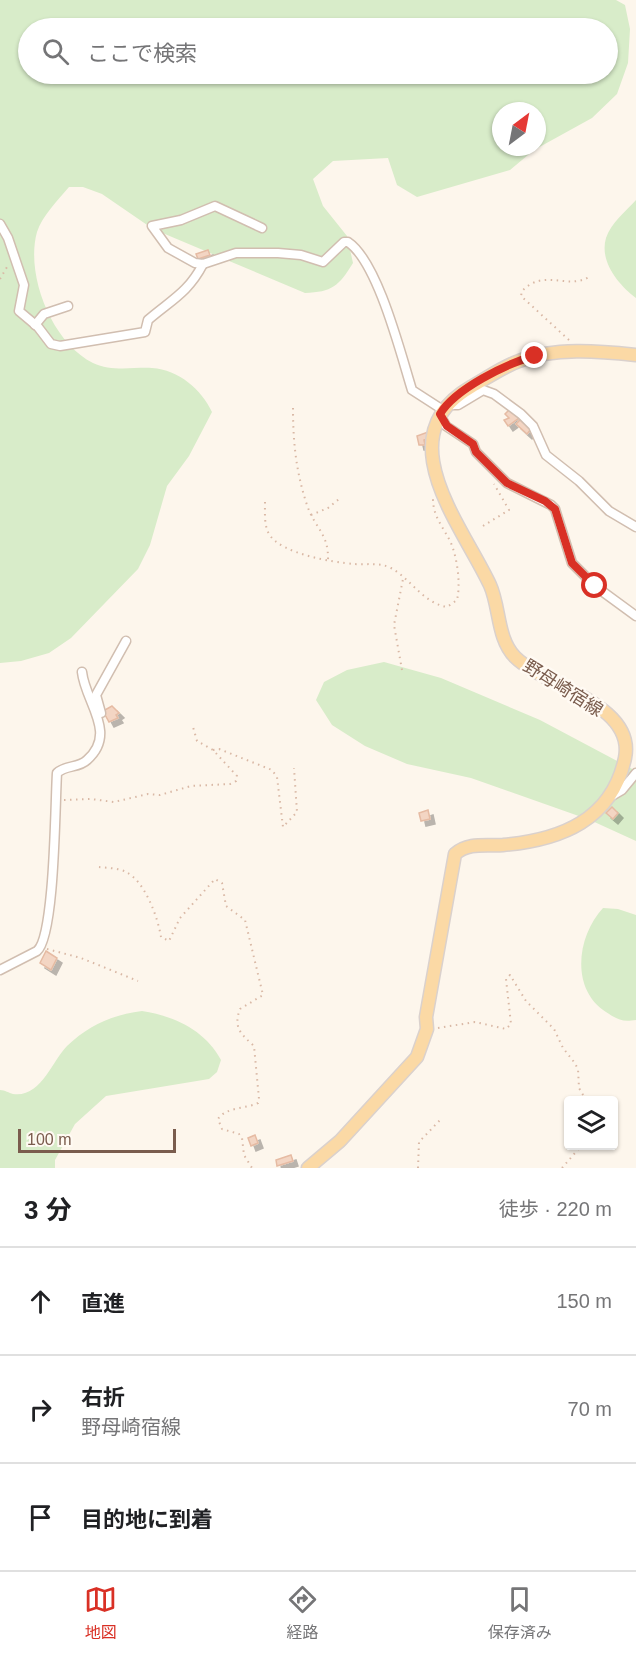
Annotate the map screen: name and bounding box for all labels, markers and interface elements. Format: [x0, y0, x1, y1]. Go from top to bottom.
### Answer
search box [18, 18, 618, 84]
icon: search [39, 35, 72, 68]
text: ここで検索 [87, 41, 197, 66]
north arrow [492, 102, 546, 156]
route end [521, 342, 547, 368]
route start [581, 572, 607, 598]
street label: 野母崎宿線 [520, 656, 606, 720]
map controls [564, 1096, 618, 1150]
button: layers [564, 1096, 618, 1150]
scale bar [18, 1126, 176, 1154]
text: 100 m [27, 1131, 71, 1148]
text: 3 分 [24, 1195, 72, 1225]
text: 徒歩 · 220 m [499, 1198, 612, 1220]
icon: ahead [24, 1285, 57, 1318]
text: 150 m [556, 1290, 612, 1312]
text: 直進 [81, 1291, 125, 1316]
text: 右折 [81, 1385, 125, 1410]
icon: right [24, 1393, 57, 1426]
text: 70 m [568, 1398, 612, 1420]
text: 野母崎宿線 [81, 1416, 181, 1438]
icon: arrive [24, 1501, 57, 1534]
text: 目的地に到着 [81, 1507, 213, 1532]
tab: 地図 [84, 1583, 117, 1643]
tab: 経路 [286, 1583, 319, 1643]
tab: 保存済み [488, 1583, 552, 1643]

